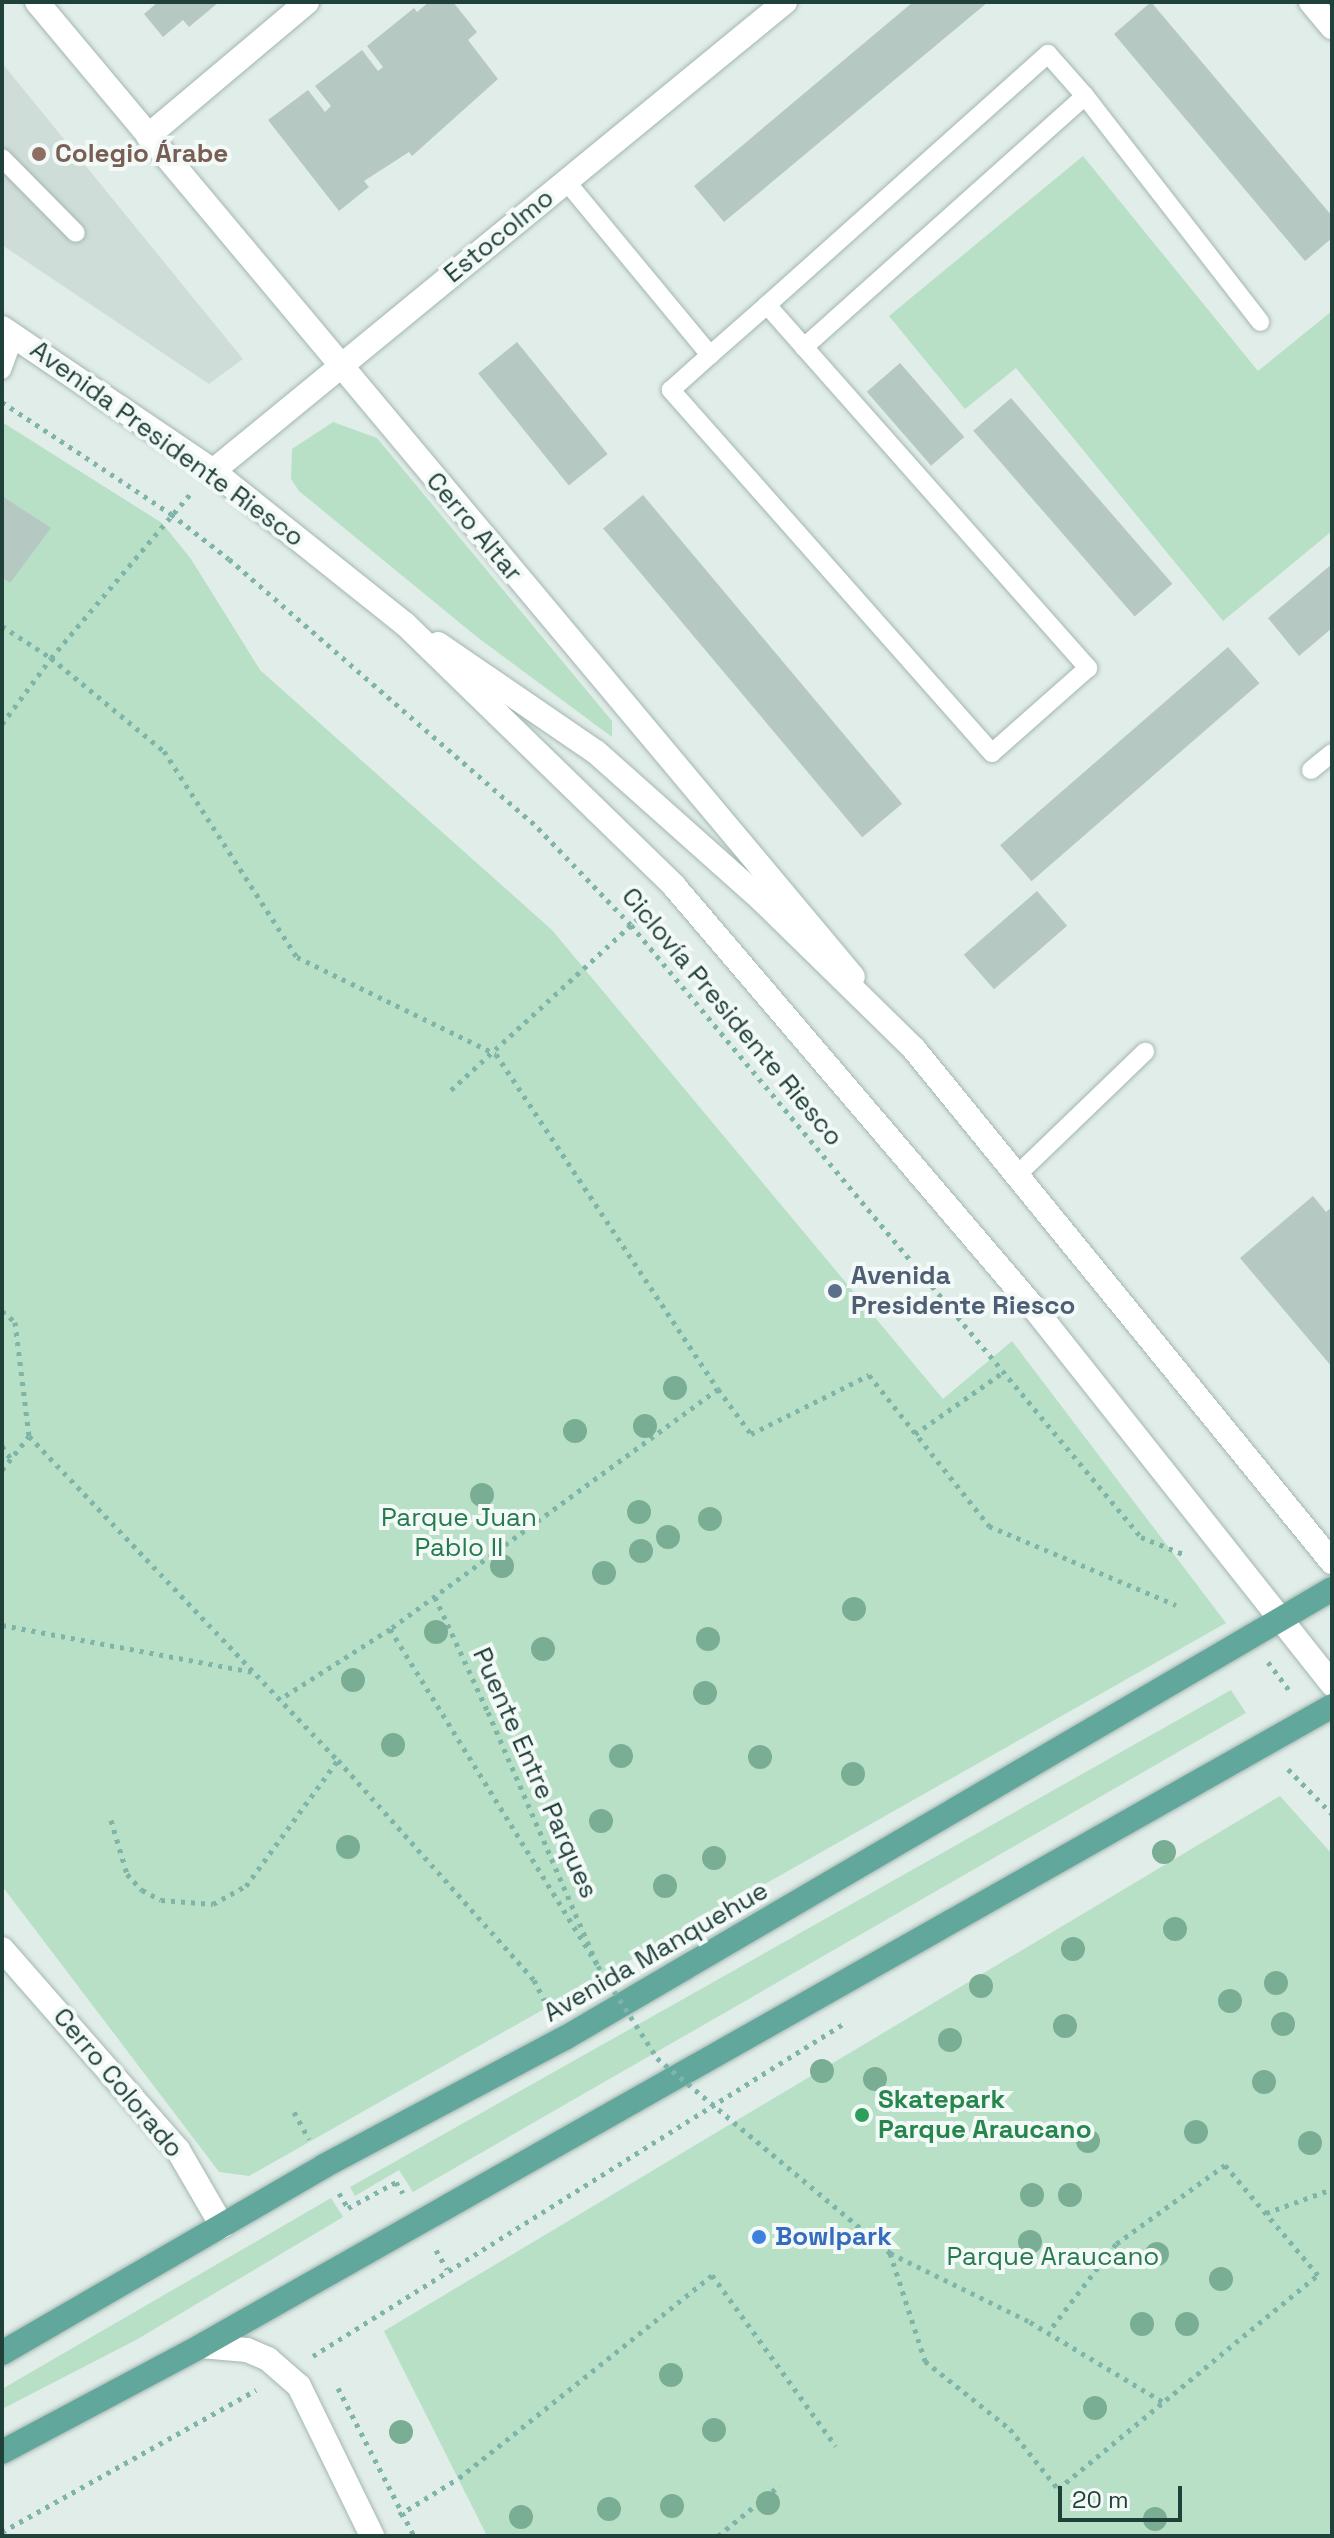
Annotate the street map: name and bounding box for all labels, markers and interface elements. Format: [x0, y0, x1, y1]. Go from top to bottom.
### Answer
place label: Colegio Árabe [55, 138, 229, 170]
marker: Colegio Árabe [30, 145, 48, 163]
street label: Estocolmo [438, 182, 560, 290]
street label: Avenida Presidente Riesco [24, 334, 310, 554]
street label: Cerro Altar [419, 466, 529, 588]
street label: Ciclovía Presidente Riesco [615, 881, 849, 1153]
place label: Avenida Presidente Riesco [851, 1260, 1075, 1322]
marker: Avenida Presidente Riesco [826, 1282, 844, 1300]
park label: Parque Juan Pablo II [381, 1502, 537, 1564]
street label: Puente Entre Parques [466, 1643, 604, 1903]
street label: Avenida Manquehue [538, 1875, 774, 2029]
street label: Cerro Colorado [46, 2002, 190, 2164]
place label: Skatepark Parque Araucano [878, 2084, 1092, 2146]
marker: Skatepark Parque Araucano [853, 2106, 871, 2124]
place label: Bowlpark [775, 2221, 892, 2253]
marker: Bowlpark [750, 2228, 768, 2246]
park label: Parque Araucano [946, 2241, 1160, 2273]
scale bar [1062, 2470, 1186, 2520]
text: 20 m [1072, 2484, 1129, 2515]

